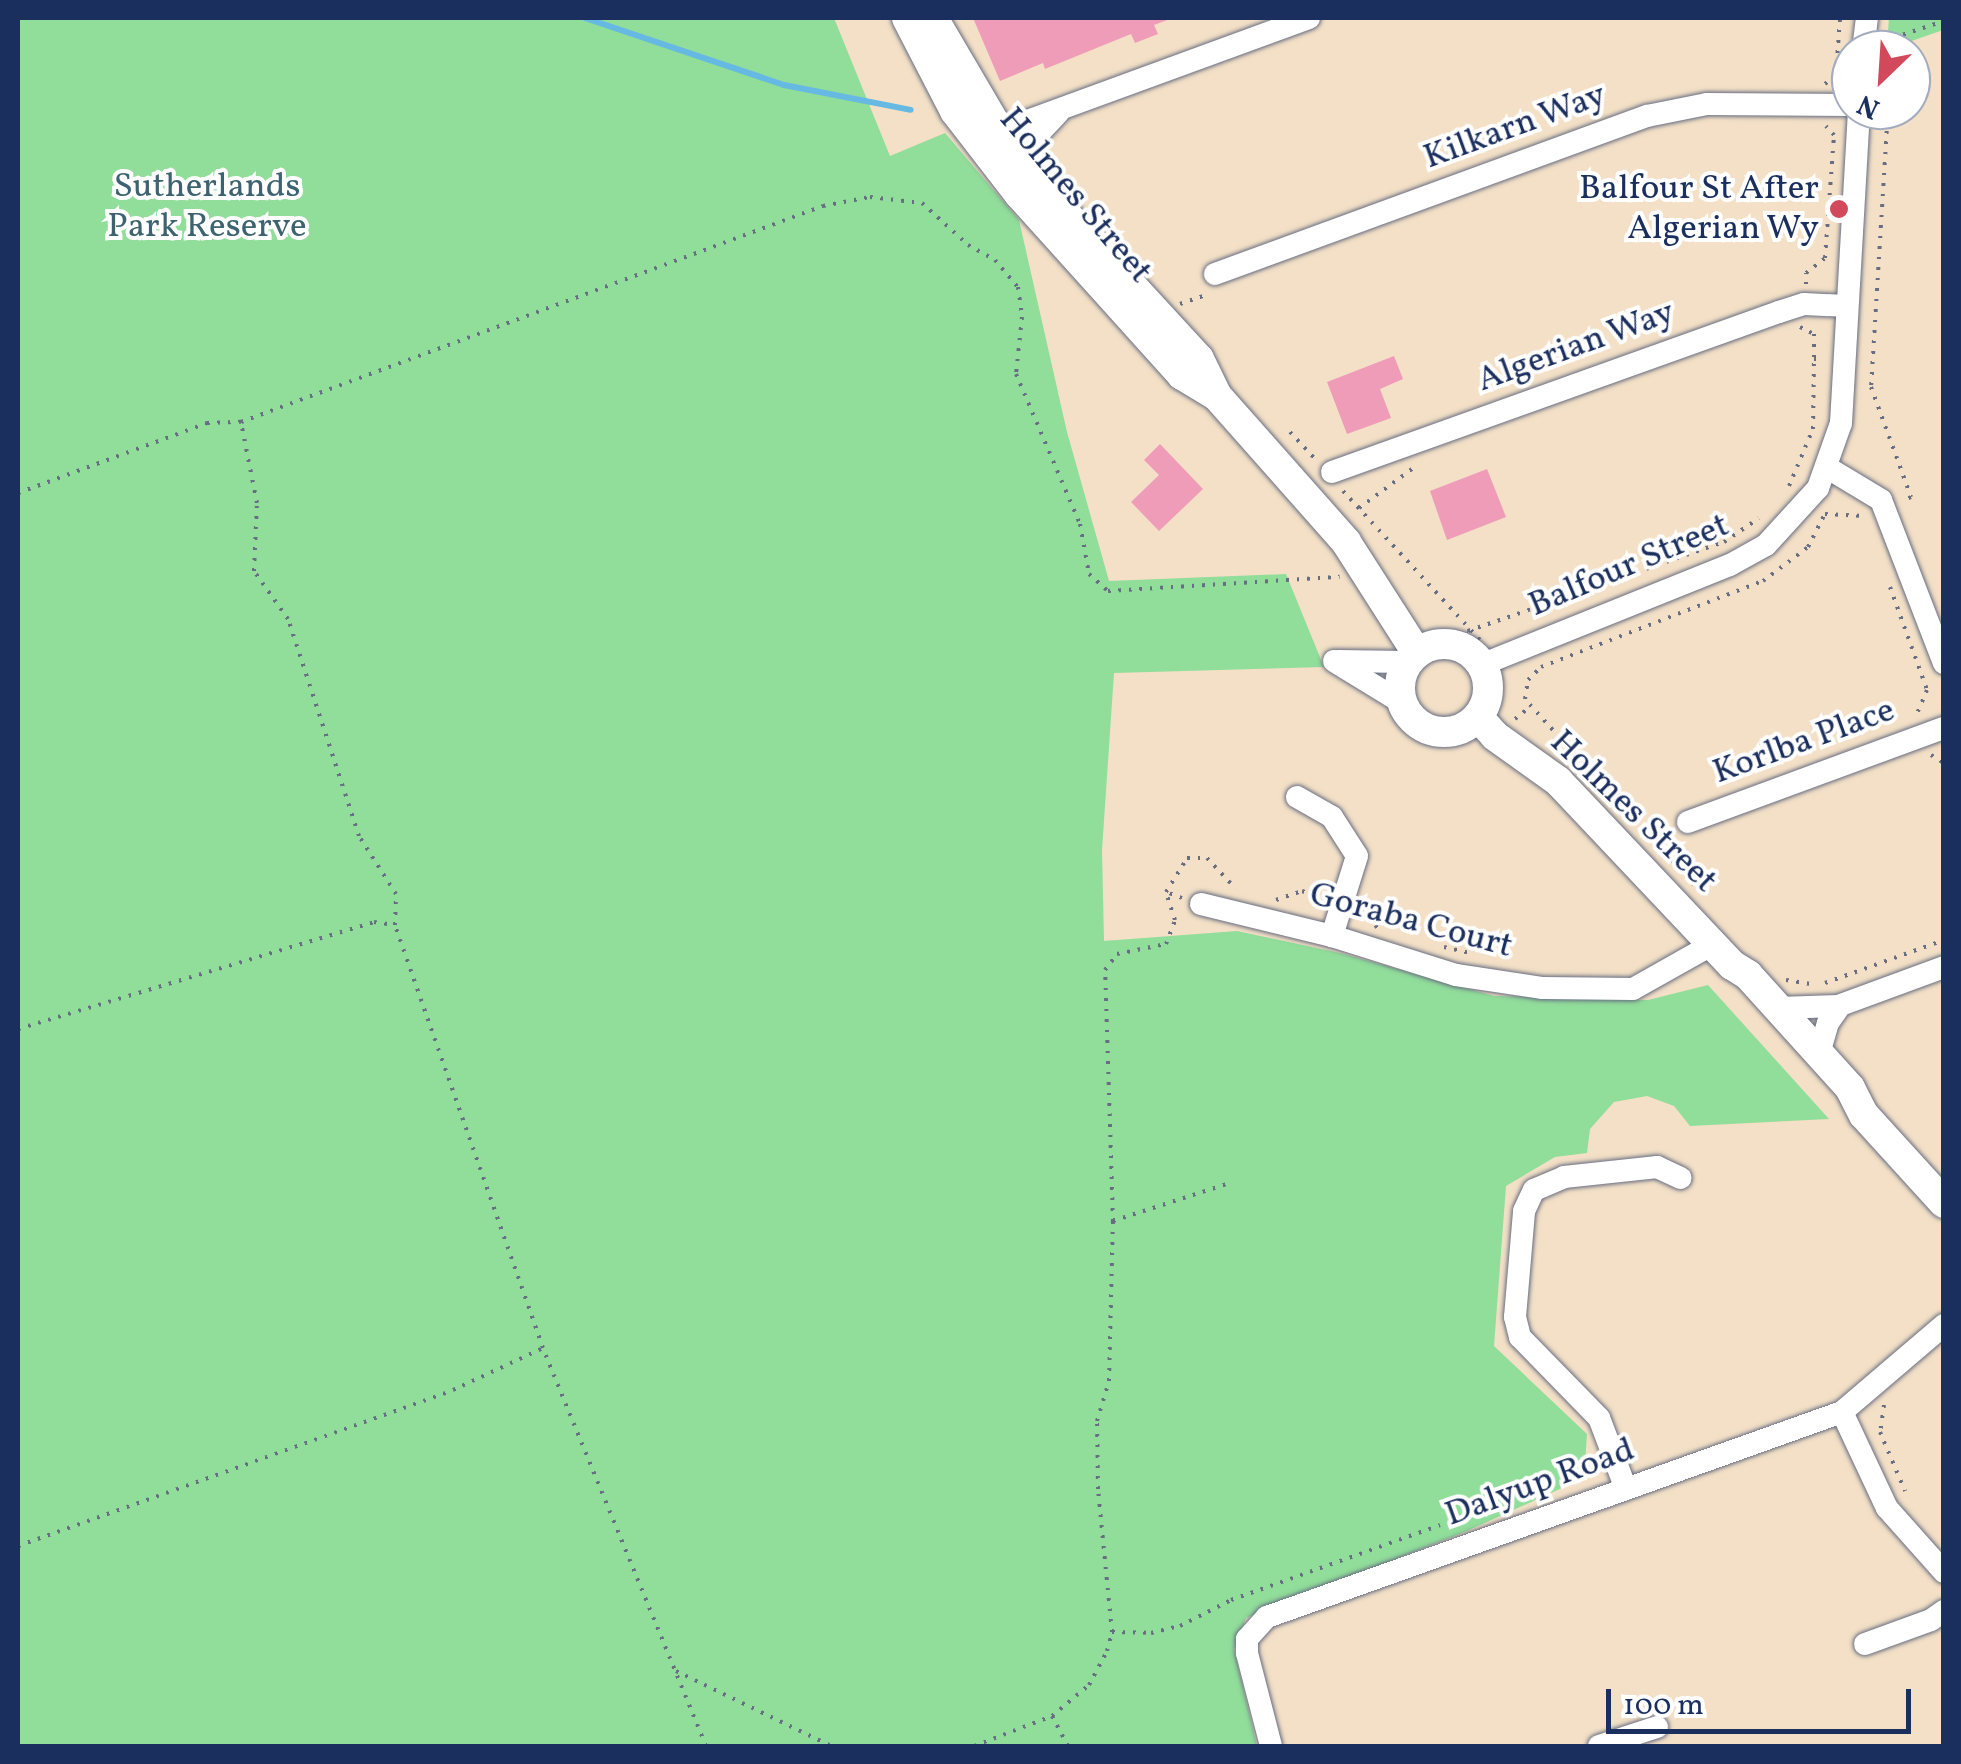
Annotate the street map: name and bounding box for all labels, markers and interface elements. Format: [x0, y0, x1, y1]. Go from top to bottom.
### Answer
north arrow [1831, 30, 1931, 130]
street label: Kilkarn Way [1418, 74, 1612, 180]
text: N [1852, 84, 1886, 128]
street label: Holmes Street [989, 100, 1161, 292]
park label: Sutherlands Park Reserve [107, 166, 307, 248]
place label: Balfour St After Algerian Wy [1579, 168, 1819, 250]
marker: Balfour St After Algerian Wy [1828, 198, 1850, 220]
street label: Algerian Way [1471, 292, 1681, 402]
street label: Balfour Street [1523, 505, 1735, 627]
street label: Korlba Place [1707, 690, 1901, 794]
street label: Holmes Street [1541, 722, 1725, 902]
street label: Goraba Court [1305, 874, 1517, 968]
street label: Dalyup Road [1440, 1429, 1640, 1537]
scale bar [1611, 1669, 1916, 1731]
text: 100 m [1623, 1685, 1704, 1727]

